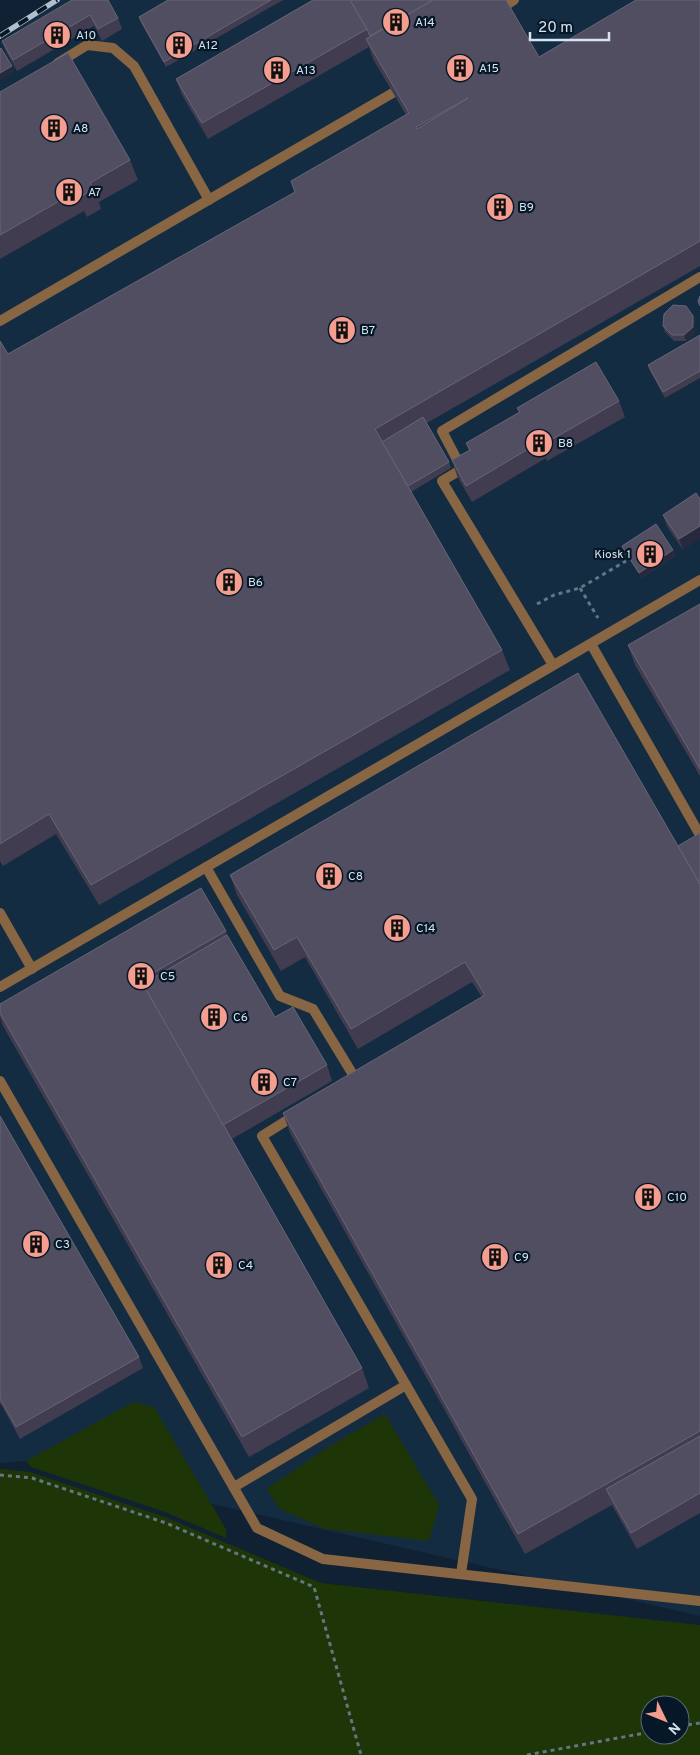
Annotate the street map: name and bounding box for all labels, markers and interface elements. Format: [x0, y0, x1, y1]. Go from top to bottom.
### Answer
building icon: A14 [381, 7, 411, 37]
scale bar [530, 10, 609, 42]
place label: A14 [415, 15, 435, 31]
text: 20 m [538, 19, 573, 38]
building icon: A10 [42, 20, 72, 50]
place label: A10 [76, 28, 96, 44]
building icon: A12 [164, 30, 194, 60]
place label: A12 [198, 38, 218, 54]
building icon: A15 [445, 53, 475, 83]
building icon: A13 [262, 55, 292, 85]
place label: A15 [479, 61, 499, 77]
place label: A13 [296, 63, 316, 79]
building icon: A8 [39, 113, 69, 143]
place label: A8 [73, 121, 88, 137]
building icon: A7 [54, 177, 84, 207]
place label: A7 [88, 185, 101, 201]
building icon: B9 [485, 192, 515, 222]
place label: B9 [519, 200, 534, 216]
building icon: B7 [327, 315, 357, 345]
place label: B7 [361, 323, 375, 339]
building icon: B8 [524, 428, 554, 458]
place label: B8 [558, 436, 573, 452]
building icon: Kiosk 1 [635, 539, 665, 569]
place label: Kiosk 1 [594, 547, 631, 563]
building icon: B6 [214, 567, 244, 597]
place label: B6 [248, 575, 263, 591]
building icon: C8 [314, 861, 344, 891]
place label: C8 [348, 869, 363, 885]
building icon: C14 [382, 913, 412, 943]
place label: C14 [416, 921, 435, 937]
building icon: C5 [126, 961, 156, 991]
place label: C5 [160, 969, 175, 985]
building icon: C6 [199, 1002, 229, 1032]
place label: C6 [233, 1010, 248, 1026]
building icon: C7 [249, 1067, 279, 1097]
place label: C7 [283, 1075, 297, 1091]
building icon: C10 [633, 1182, 663, 1212]
place label: C10 [667, 1190, 687, 1206]
building icon: C3 [21, 1229, 51, 1259]
place label: C3 [55, 1237, 70, 1253]
building icon: C9 [480, 1242, 510, 1272]
building icon: C4 [204, 1250, 234, 1280]
place label: C9 [514, 1250, 529, 1266]
place label: C4 [238, 1258, 253, 1274]
north arrow [640, 1695, 690, 1745]
text: N [664, 1718, 683, 1737]

